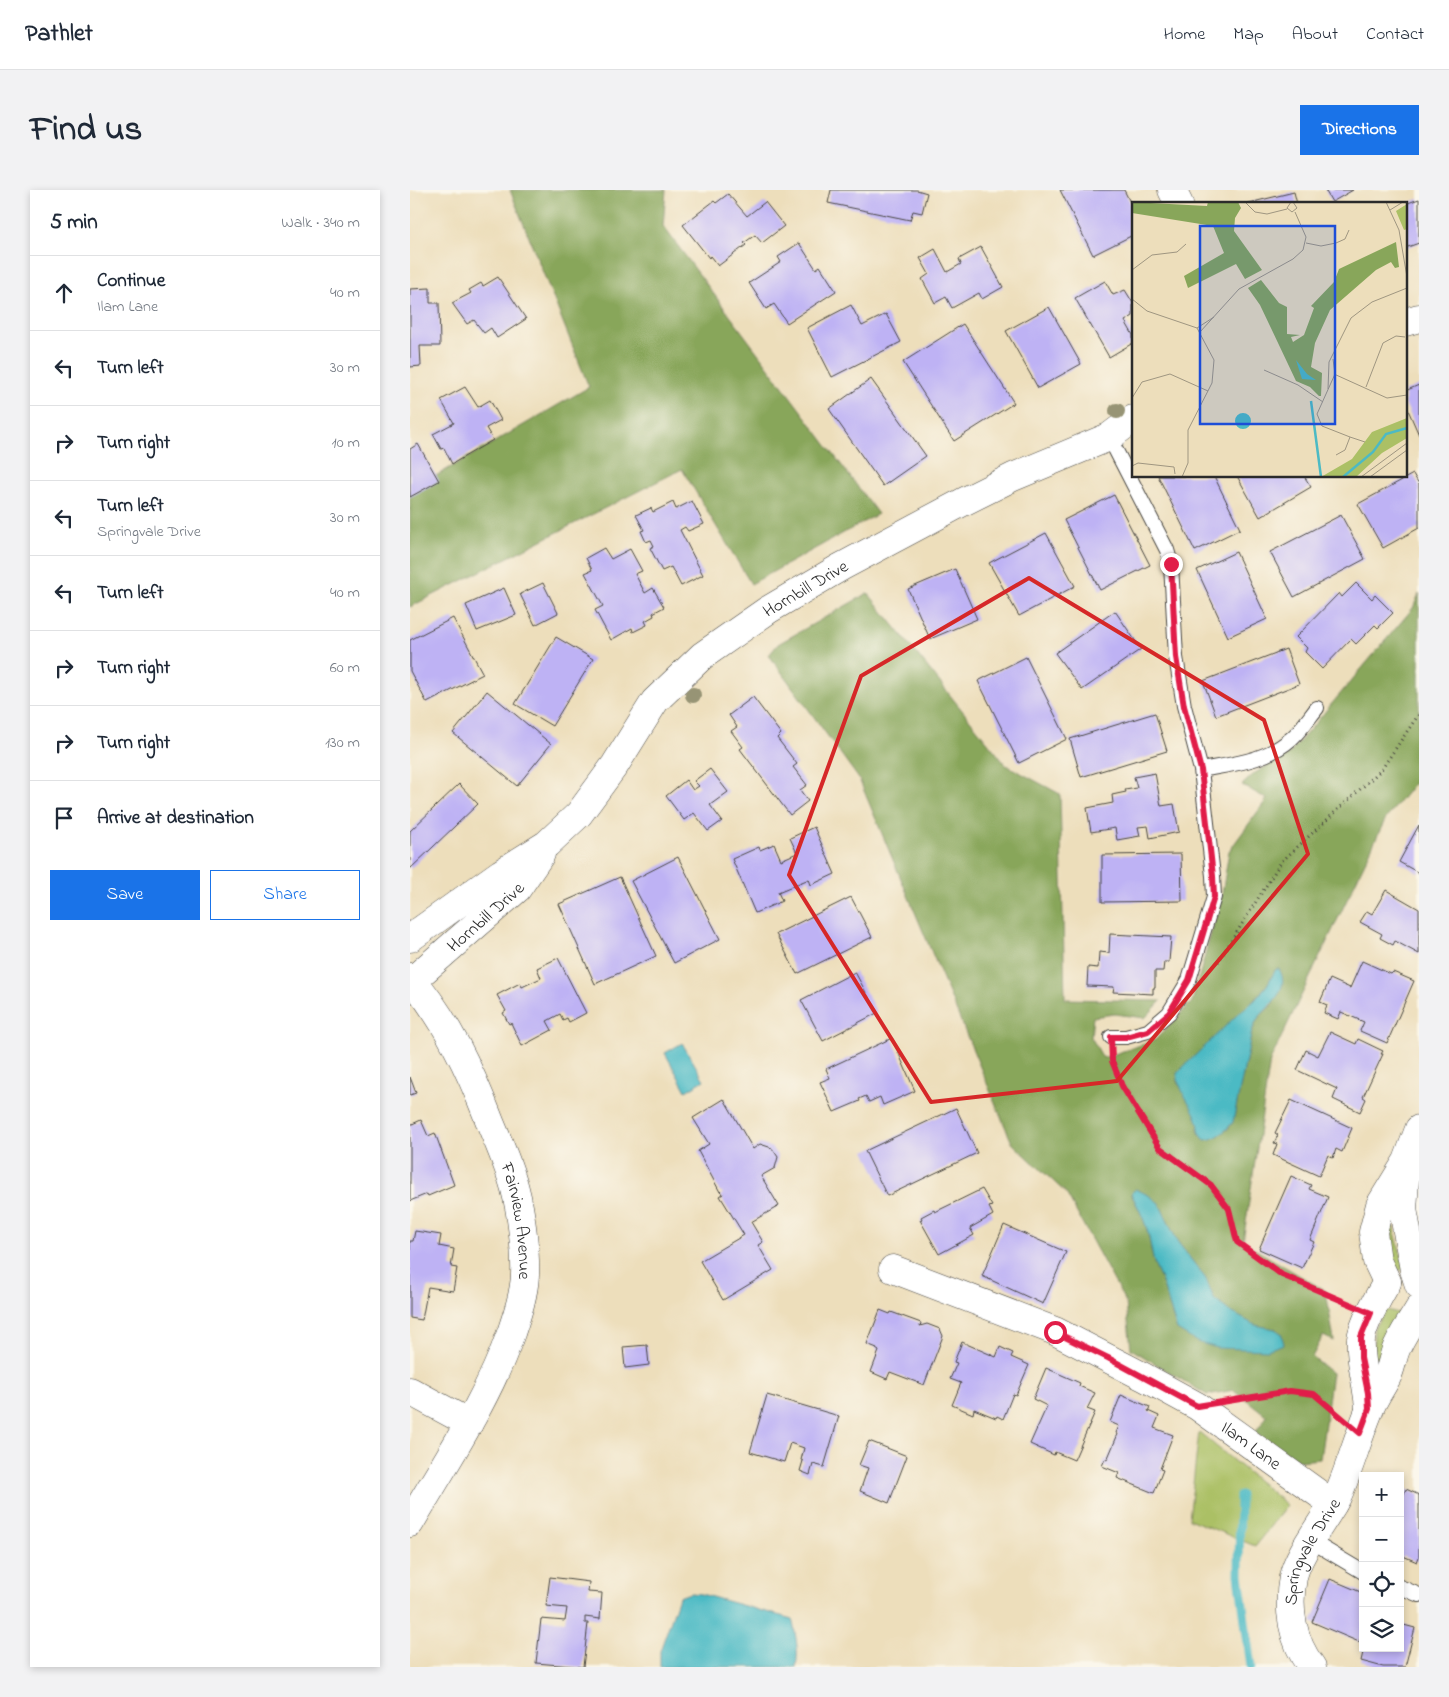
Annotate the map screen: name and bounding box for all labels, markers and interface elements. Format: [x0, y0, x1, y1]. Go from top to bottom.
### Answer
text: Pathlet [25, 17, 93, 52]
text: Home [1164, 22, 1205, 48]
text: Map [1233, 22, 1264, 48]
text: About [1292, 22, 1338, 48]
text: Contact [1366, 22, 1424, 48]
text: Find us [30, 105, 142, 156]
button: Directions [1300, 105, 1419, 155]
inset map [1132, 202, 1406, 478]
text: 5 min [50, 208, 98, 238]
text: Walk · 340 m [281, 211, 360, 235]
text: Continue [97, 268, 165, 295]
icon: ahead [50, 279, 78, 307]
text: 40 m [330, 281, 360, 305]
text: Ilam Lane [97, 295, 158, 319]
icon: left [50, 354, 78, 382]
text: Turn left [97, 355, 164, 382]
text: 30 m [330, 356, 360, 380]
icon: right [50, 429, 78, 457]
text: Turn right [97, 430, 170, 457]
text: 10 m [332, 431, 360, 455]
text: Turn left [97, 493, 164, 520]
icon: left [50, 504, 78, 532]
text: 30 m [330, 506, 360, 530]
text: Springvale Drive [97, 520, 201, 544]
route end [1160, 553, 1183, 576]
street label: Hornbill Drive [759, 554, 854, 625]
icon: left [50, 579, 78, 607]
text: Turn left [97, 580, 164, 607]
text: 40 m [330, 581, 360, 605]
icon: right [50, 654, 78, 682]
text: Turn right [97, 655, 170, 682]
text: 60 m [330, 656, 360, 680]
icon: right [50, 729, 78, 757]
text: Turn right [97, 730, 170, 757]
text: 130 m [325, 731, 360, 755]
icon: arrive [50, 804, 78, 832]
text: Arrive at destination [97, 805, 254, 832]
button: Save [50, 870, 200, 920]
button: Share [210, 870, 360, 920]
street label: Hornbill Drive [442, 878, 533, 959]
street label: Fairview Avenue [492, 1158, 536, 1281]
route start [1044, 1321, 1067, 1344]
street label: Ilam Lane [1215, 1416, 1286, 1478]
map controls [1359, 1472, 1404, 1652]
button: + [1359, 1472, 1404, 1517]
street label: Springvale Drive [1280, 1493, 1349, 1606]
button: − [1359, 1517, 1404, 1562]
button: locate [1359, 1562, 1404, 1607]
button: layers [1359, 1607, 1404, 1652]

